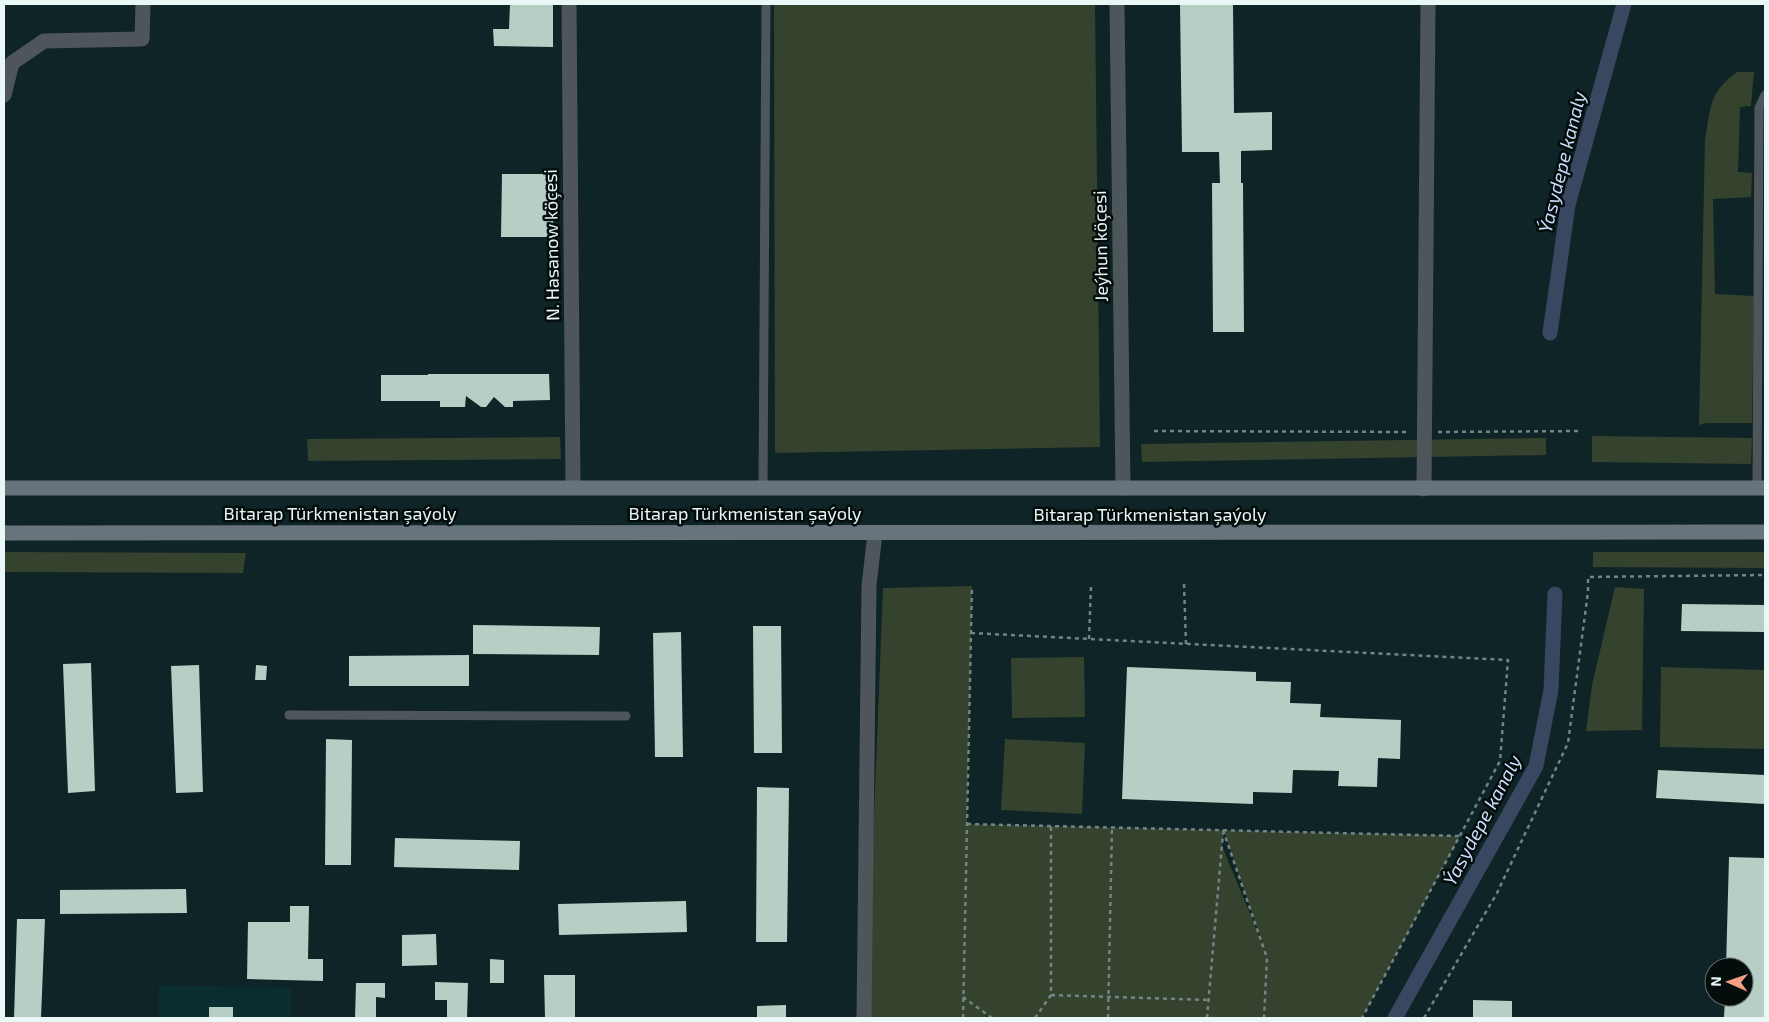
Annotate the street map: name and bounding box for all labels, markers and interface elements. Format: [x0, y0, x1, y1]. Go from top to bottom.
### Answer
water label: Ýasydepe kanaly [1533, 89, 1591, 235]
street label: N. Hasanow köçesi [539, 169, 564, 321]
street label: Jeýhun köçesi [1088, 190, 1113, 302]
street label: Bitarap Türkmenistan şaýoly [224, 502, 457, 525]
street label: Bitarap Türkmenistan şaýoly [629, 502, 862, 525]
street label: Bitarap Türkmenistan şaýoly [1034, 503, 1267, 526]
water label: Ýasydepe kanaly [1437, 750, 1527, 890]
north arrow [1704, 957, 1754, 1007]
text: N [1707, 976, 1724, 987]

